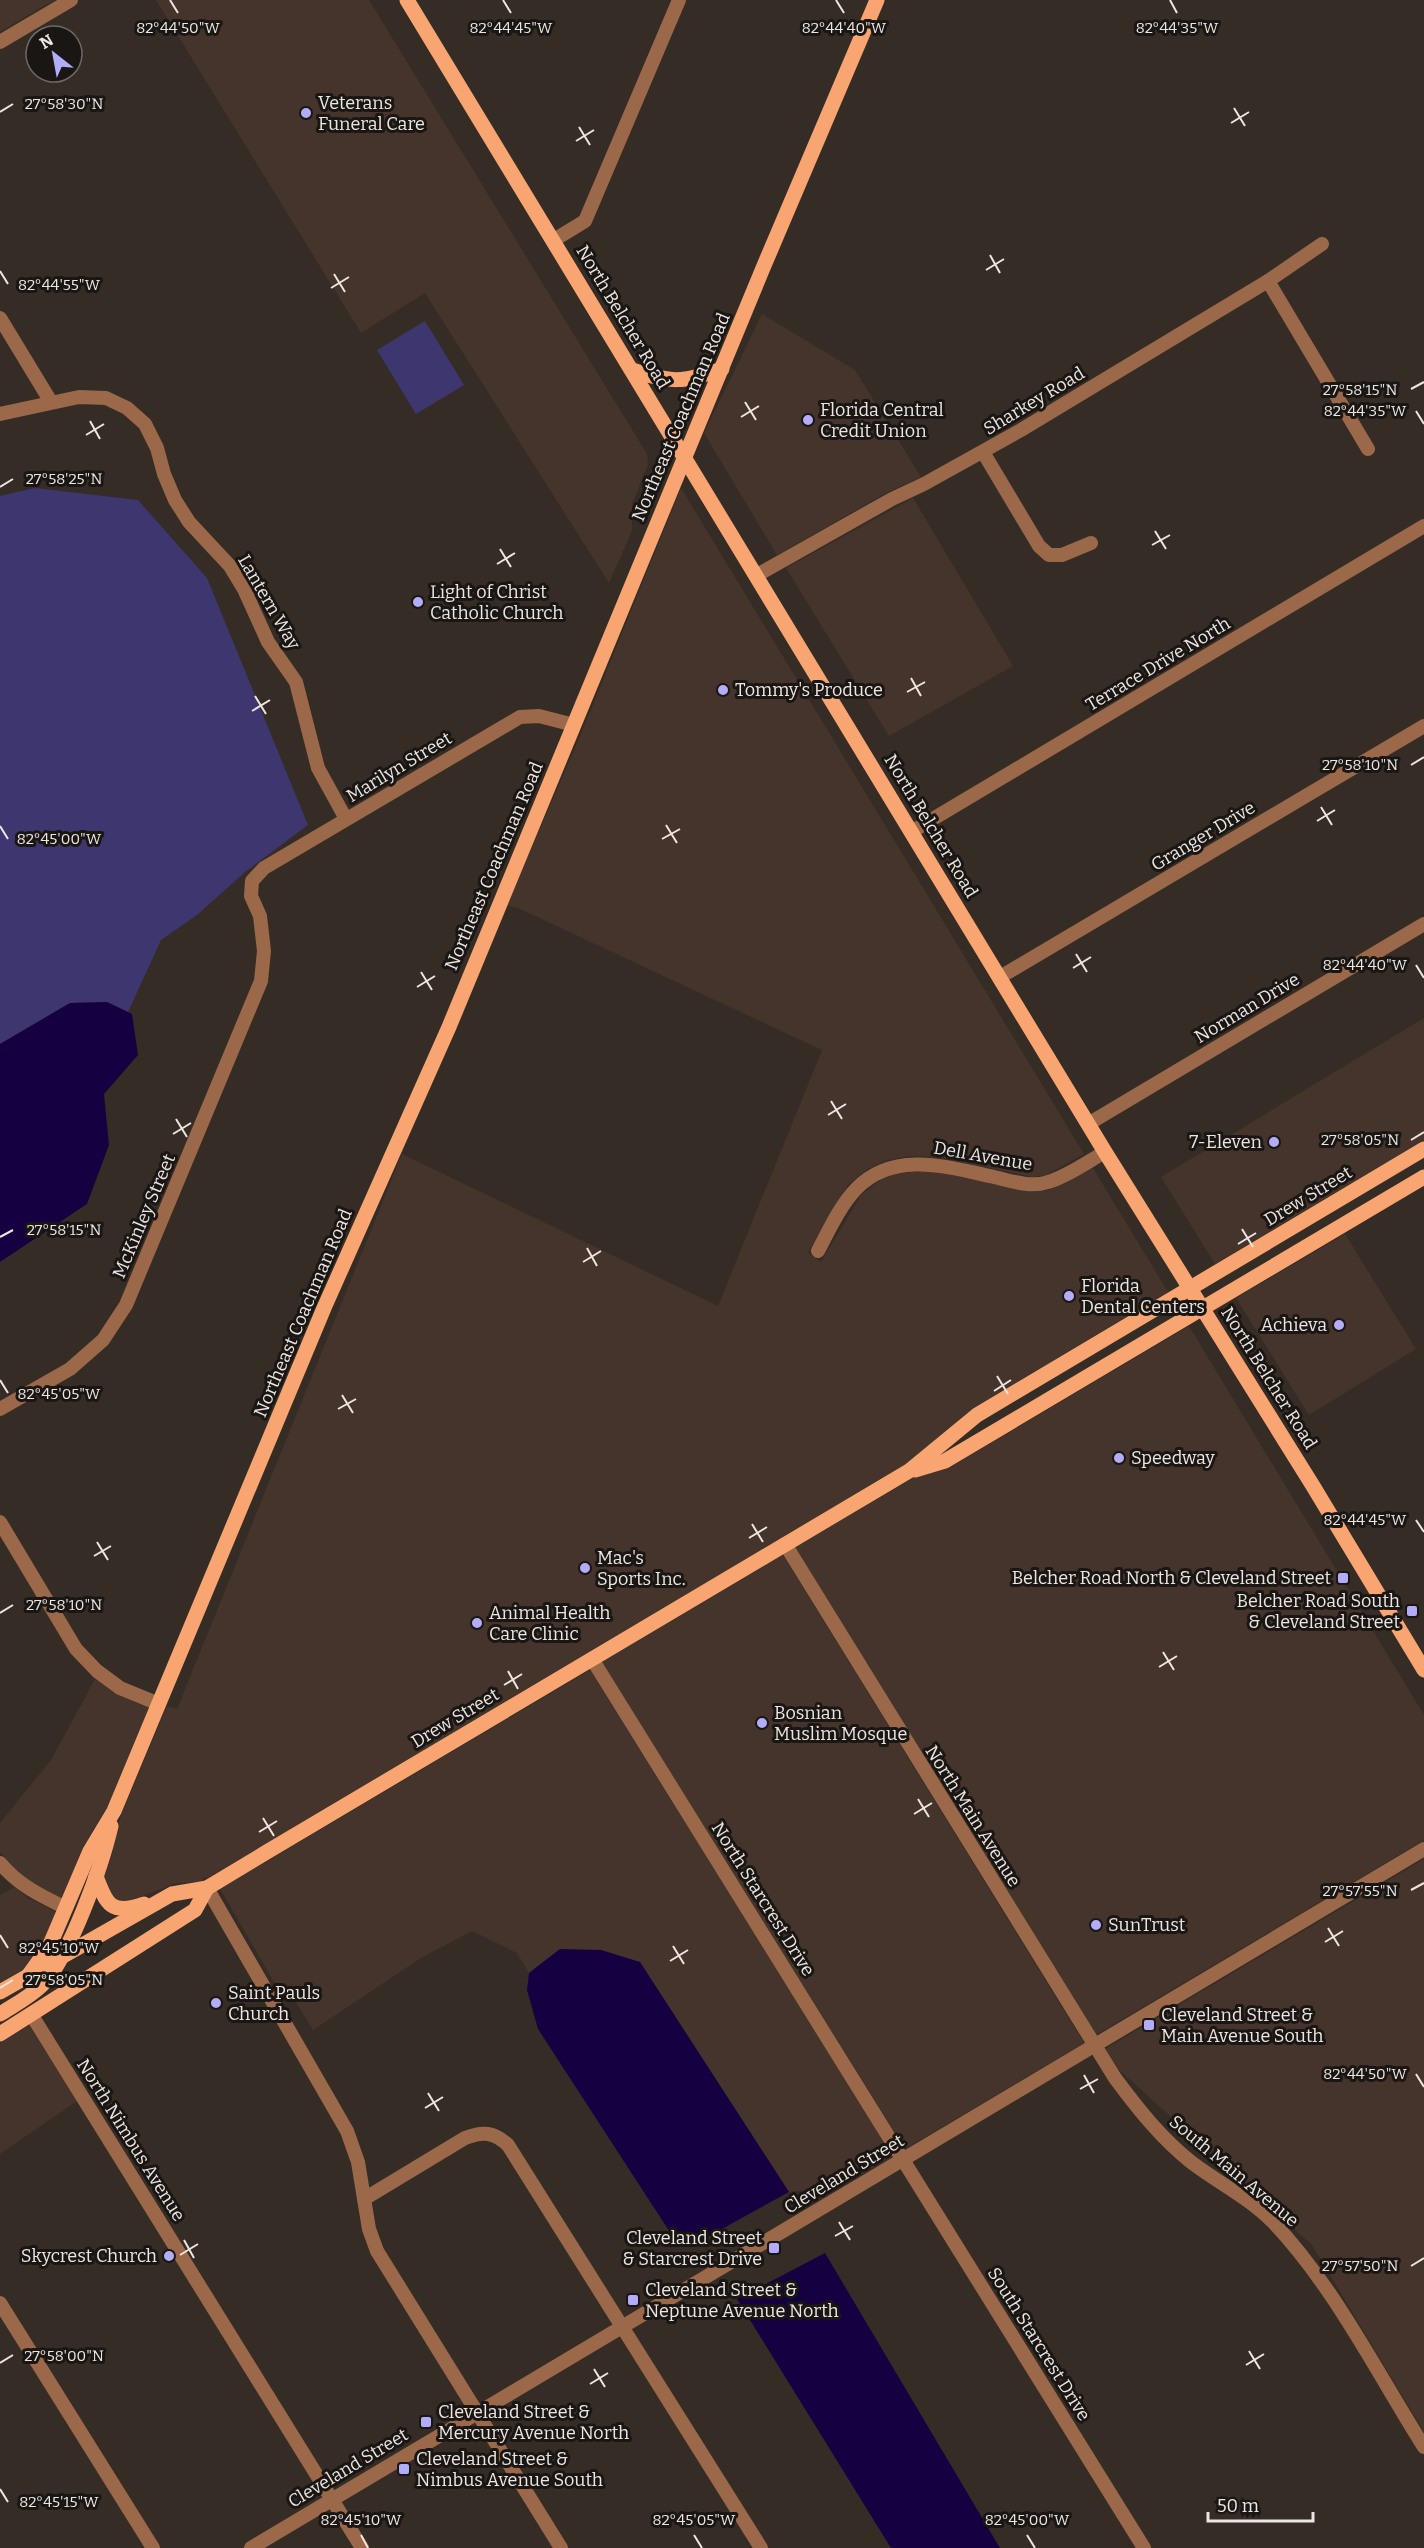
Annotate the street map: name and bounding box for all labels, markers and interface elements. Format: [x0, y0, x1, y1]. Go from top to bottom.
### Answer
text: 82°44'50"W [136, 19, 220, 37]
text: 82°44'45"W [470, 19, 553, 37]
text: 82°44'40"W [802, 19, 887, 37]
text: 82°44'35"W [1136, 19, 1219, 37]
north arrow [24, 24, 84, 84]
text: N [36, 30, 57, 53]
place label: Veterans Funeral Care [318, 92, 425, 135]
text: 27°58'30"N [25, 95, 103, 113]
marker: Veterans Funeral Care [299, 106, 313, 120]
street label: North Belcher Road [571, 241, 675, 393]
text: 82°44'55"W [18, 276, 101, 294]
street label: Northeast Coachman Road [627, 309, 735, 524]
street label: Sharkey Road [979, 362, 1089, 440]
text: 27°58'15"N [1323, 381, 1397, 399]
place label: Florida Central Credit Union [820, 399, 944, 442]
text: 82°44'35"W [1324, 402, 1407, 420]
marker: Florida Central Credit Union [801, 413, 815, 427]
text: 27°58'25"N [26, 470, 102, 488]
street label: Lantern Way [233, 551, 305, 654]
place label: Light of Christ Catholic Church [430, 581, 563, 624]
marker: Light of Christ Catholic Church [411, 595, 425, 609]
street label: Terrace Drive North [1082, 612, 1234, 716]
place label: Tommy's Produce [735, 679, 883, 701]
marker: Tommy's Produce [716, 683, 730, 697]
street label: Marilyn Street [342, 727, 456, 807]
street label: North Belcher Road [879, 750, 983, 902]
text: 27°58'10"N [1322, 756, 1398, 774]
street label: Northeast Coachman Road [440, 758, 548, 973]
street label: Granger Drive [1147, 796, 1259, 876]
text: 82°45'00"W [17, 830, 102, 848]
text: 82°44'40"W [1323, 956, 1408, 974]
street label: Norman Drive [1191, 968, 1303, 1048]
place label: 7-Eleven [1189, 1131, 1263, 1153]
text: 27°58'05"N [1321, 1131, 1399, 1149]
marker: 7-Eleven [1267, 1135, 1281, 1149]
street label: Dell Avenue [932, 1136, 1034, 1176]
street label: McKinley Street [108, 1150, 180, 1281]
street label: Drew Street [1260, 1161, 1356, 1231]
street label: Northeast Coachman Road [249, 1205, 357, 1420]
text: 27°58'15"N [27, 1221, 101, 1239]
place label: Florida Dental Centers [1081, 1275, 1205, 1318]
marker: Florida Dental Centers [1062, 1289, 1076, 1303]
street label: North Belcher Road [1216, 1303, 1322, 1453]
place label: Achieva [1261, 1314, 1327, 1336]
marker: Achieva [1332, 1318, 1346, 1332]
text: 82°45'05"W [18, 1385, 101, 1403]
place label: Speedway [1131, 1447, 1215, 1469]
marker: Speedway [1112, 1451, 1126, 1465]
text: 82°44'45"W [1324, 1511, 1407, 1529]
place label: Mac's Sports Inc. [597, 1547, 686, 1590]
marker: Mac's Sports Inc. [578, 1561, 592, 1575]
place label: Belcher Road North & Cleveland Street [1012, 1567, 1331, 1589]
marker: Belcher Road North & Cleveland Street [1336, 1571, 1350, 1585]
place label: Belcher Road South & Cleveland Street [1237, 1590, 1400, 1633]
text: 27°58'10"N [26, 1596, 102, 1614]
place label: Animal Health Care Clinic [489, 1602, 610, 1645]
marker: Belcher Road South & Cleveland Street [1405, 1604, 1419, 1618]
marker: Animal Health Care Clinic [470, 1616, 484, 1630]
street label: Drew Street [407, 1683, 503, 1753]
place label: Bosnian Muslim Mosque [774, 1702, 907, 1745]
marker: Bosnian Muslim Mosque [755, 1716, 769, 1730]
street label: North Main Avenue [921, 1741, 1025, 1891]
street label: North Starcrest Drive [707, 1818, 819, 1980]
text: 27°57'55"N [1322, 1882, 1398, 1900]
place label: SunTrust [1108, 1914, 1186, 1936]
marker: SunTrust [1089, 1918, 1103, 1932]
text: 82°45'10"W [19, 1939, 100, 1957]
text: 27°58'05"N [25, 1971, 103, 1989]
place label: Saint Pauls Church [228, 1982, 320, 2025]
marker: Saint Pauls Church [209, 1996, 223, 2010]
place label: Cleveland Street & Main Avenue South [1161, 2004, 1323, 2047]
marker: Cleveland Street & Main Avenue South [1142, 2018, 1156, 2032]
street label: North Nimbus Avenue [72, 2055, 190, 2225]
text: 82°44'50"W [1323, 2065, 1407, 2083]
street label: South Main Avenue [1165, 2110, 1303, 2232]
street label: Cleveland Street [780, 2129, 908, 2218]
place label: Cleveland Street & Starcrest Drive [622, 2227, 762, 2270]
marker: Cleveland Street & Starcrest Drive [767, 2241, 781, 2255]
place label: Skycrest Church [21, 2245, 157, 2267]
marker: Skycrest Church [162, 2249, 176, 2263]
text: 27°57'50"N [1322, 2257, 1398, 2275]
street label: South Starcrest Drive [983, 2263, 1095, 2425]
place label: Cleveland Street & Neptune Avenue North [645, 2279, 839, 2322]
marker: Cleveland Street & Neptune Avenue North [626, 2293, 640, 2307]
text: 27°58'00"N [24, 2347, 104, 2365]
place label: Cleveland Street & Mercury Avenue North [438, 2401, 629, 2444]
marker: Cleveland Street & Mercury Avenue North [419, 2415, 433, 2429]
street label: Cleveland Street [284, 2423, 412, 2512]
place label: Cleveland Street & Nimbus Avenue South [416, 2448, 603, 2491]
marker: Cleveland Street & Nimbus Avenue South [397, 2462, 411, 2476]
scale bar [1208, 2485, 1313, 2523]
text: 82°45'15"W [19, 2493, 99, 2511]
text: 50 m [1217, 2495, 1259, 2517]
text: 82°45'10"W [321, 2511, 402, 2529]
text: 82°45'05"W [653, 2511, 736, 2529]
text: 82°45'00"W [985, 2511, 1070, 2529]

